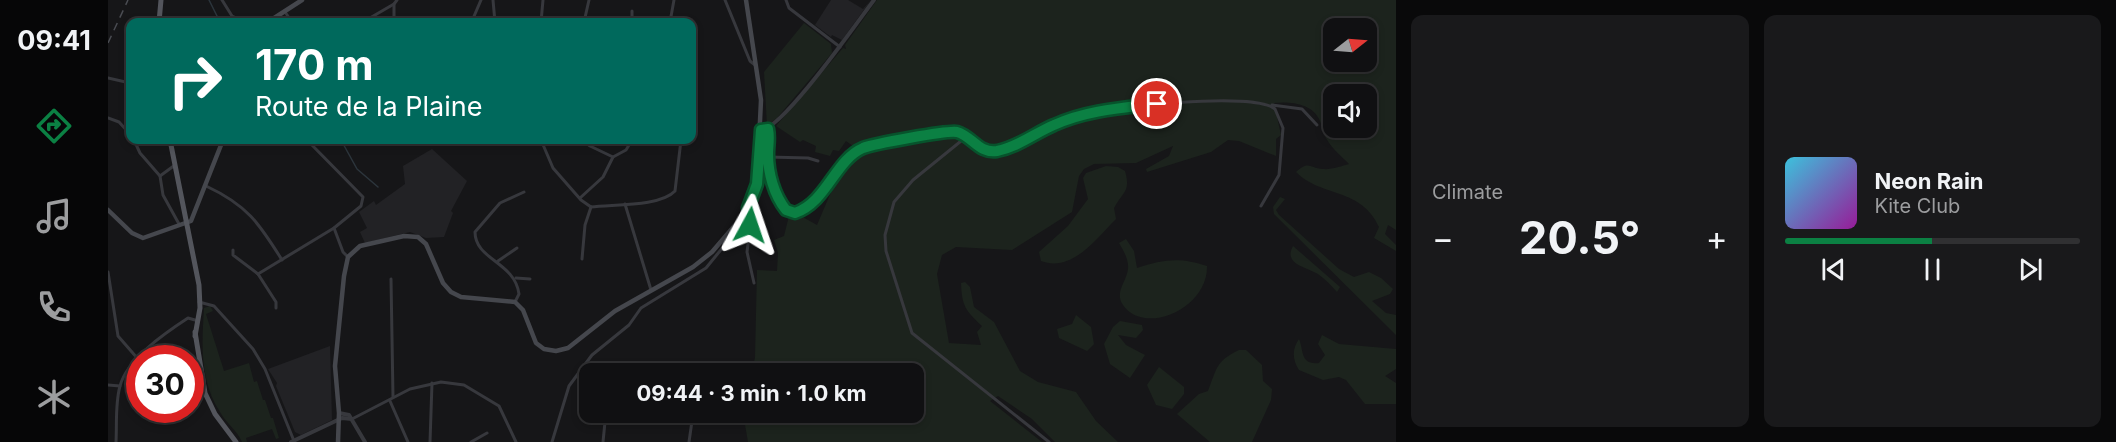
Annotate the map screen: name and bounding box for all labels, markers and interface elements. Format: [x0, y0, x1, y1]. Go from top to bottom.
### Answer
north arrow [1323, 18, 1377, 72]
map controls [1323, 18, 1377, 138]
text: 09:41 [17, 24, 91, 57]
text: 170 m [255, 39, 373, 90]
icon: right [156, 42, 234, 120]
pin [1131, 78, 1182, 129]
button: sound [1323, 84, 1377, 138]
icon: arrive [1140, 87, 1173, 120]
text: Route de la Plaine [255, 90, 482, 123]
icon: directions [33, 105, 75, 147]
text: Neon Rain [1875, 168, 1984, 194]
text: Climate [1432, 180, 1503, 204]
position arrow [718, 193, 782, 257]
text: Kite Club [1875, 194, 1960, 218]
icon: music [33, 195, 75, 237]
text: 20.5° [1519, 210, 1640, 265]
text: − [1432, 218, 1454, 258]
text: + [1706, 218, 1728, 258]
icon: previous [1817, 253, 1850, 286]
icon: pause [1916, 253, 1949, 286]
icon: next [2014, 253, 2047, 286]
icon: phone [33, 286, 75, 328]
speed limit sign: 30 [126, 345, 204, 423]
icon: climate [33, 376, 75, 418]
text: 09:44 · 3 min · 1.0 km [637, 380, 866, 406]

